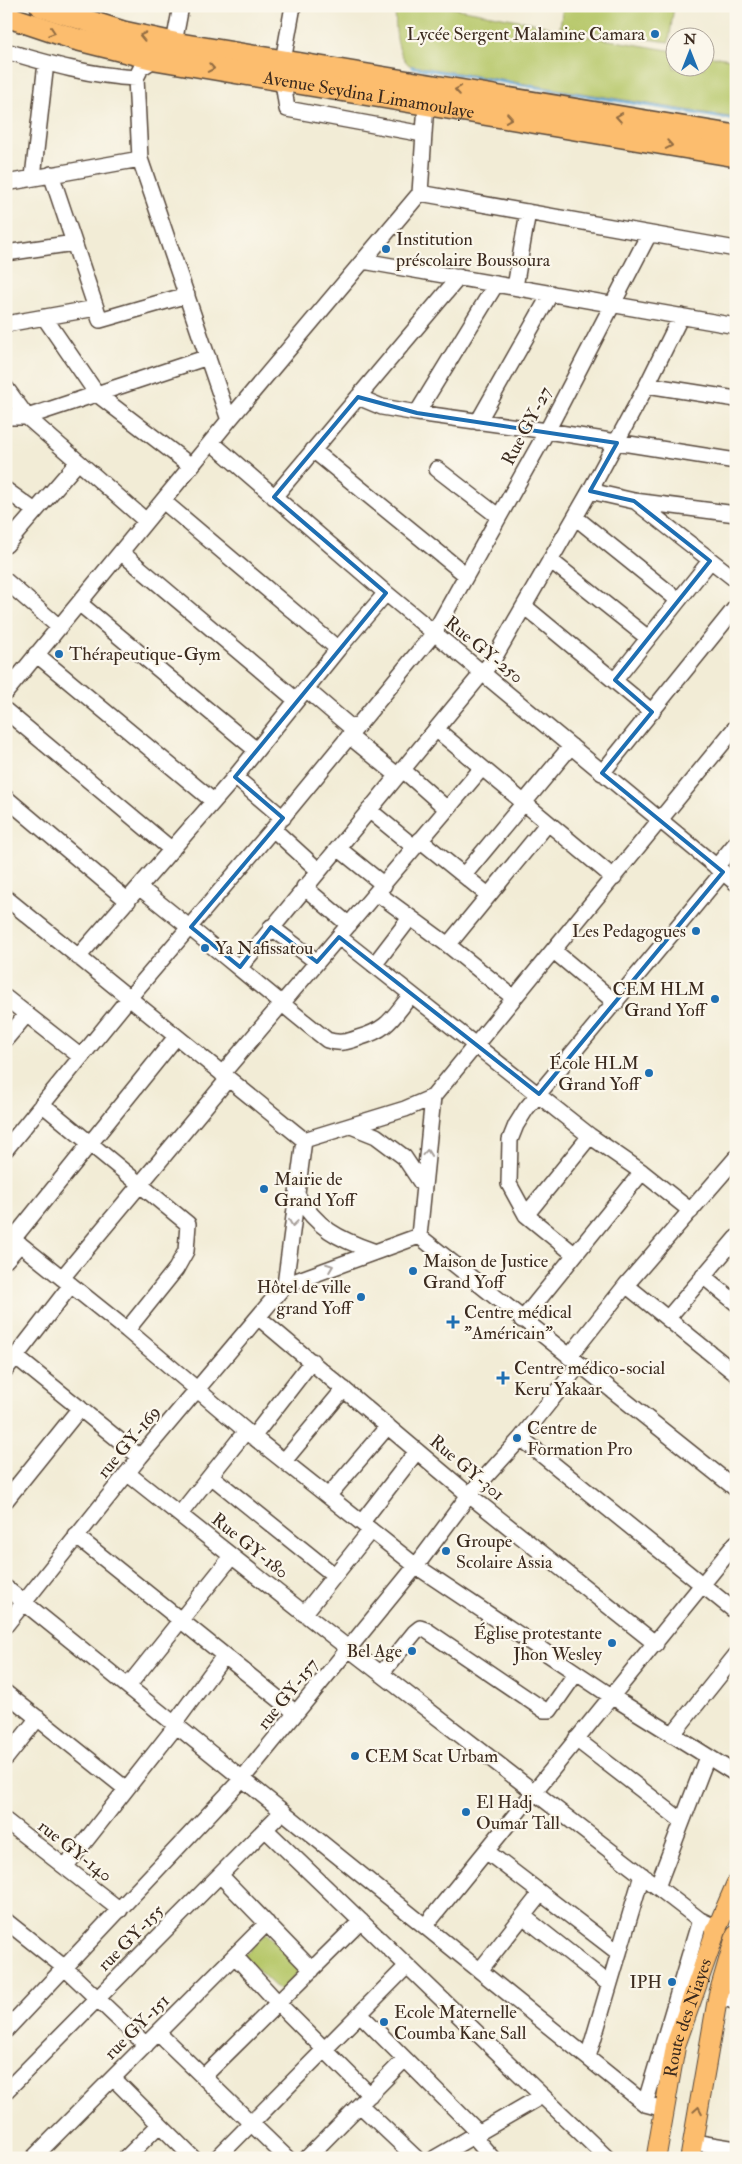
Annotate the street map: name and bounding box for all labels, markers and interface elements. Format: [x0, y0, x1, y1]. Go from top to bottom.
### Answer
place label: Lycée Sergent Malamine Camara [407, 23, 646, 46]
one-way arrow [48, 26, 56, 36]
marker: Lycée Sergent Malamine Camara [649, 28, 661, 40]
north arrow [664, 28, 714, 78]
one-way arrow [138, 31, 147, 42]
text: N [683, 31, 697, 48]
one-way arrow [206, 63, 215, 73]
street label: Avenue Seydina Limamoulaye [261, 66, 477, 124]
one-way arrow [454, 86, 463, 96]
one-way arrow [614, 112, 623, 122]
one-way arrow [505, 113, 513, 123]
one-way arrow [665, 140, 674, 150]
place label: Institution préscolaire Boussoura [395, 228, 551, 272]
marker: Institution préscolaire Boussoura [380, 243, 392, 255]
street label: Rue GY-27 [497, 383, 557, 469]
street label: Rue GY-250 [440, 611, 528, 689]
place label: Thérapeutique-Gym [69, 643, 221, 666]
marker: Thérapeutique-Gym [53, 648, 65, 660]
place label: Les Pedagogues [572, 920, 686, 943]
marker: Les Pedagogues [690, 925, 702, 937]
place label: Ya Nafissatou [215, 937, 313, 960]
marker: Ya Nafissatou [199, 942, 211, 954]
place label: CEM HLM Grand Yoff [612, 978, 708, 1022]
marker: CEM HLM Grand Yoff [709, 993, 721, 1005]
place label: École HLM Grand Yoff [549, 1052, 642, 1096]
marker: École HLM Grand Yoff [643, 1067, 655, 1079]
one-way arrow [421, 1149, 432, 1157]
place label: Mairie de Grand Yoff [274, 1168, 357, 1212]
marker: Mairie de Grand Yoff [258, 1183, 270, 1195]
one-way arrow [288, 1219, 299, 1227]
place label: Maison de Justice Grand Yoff [423, 1250, 549, 1294]
one-way arrow [325, 1263, 334, 1274]
marker: Maison de Justice Grand Yoff [407, 1265, 419, 1277]
place label: Hôtel de ville grand Yoff [257, 1276, 354, 1320]
marker: Hôtel de ville grand Yoff [355, 1291, 367, 1303]
place label: Centre médical "Américain" [464, 1301, 572, 1345]
marker: Centre médical "Américain" [446, 1315, 460, 1329]
place label: Centre médico-social Keru Yakaar [514, 1357, 665, 1401]
marker: Centre médico-social Keru Yakaar [496, 1371, 510, 1385]
street label: rue GY-169 [92, 1401, 166, 1483]
place label: Centre de Formation Pro [527, 1417, 633, 1461]
street label: Rue GY-301 [425, 1430, 509, 1506]
marker: Centre de Formation Pro [511, 1432, 523, 1444]
street label: Rue GY-180 [207, 1508, 293, 1584]
place label: Groupe Scolaire Assia [456, 1530, 553, 1574]
marker: Groupe Scolaire Assia [440, 1545, 452, 1557]
place label: Église protestante Jhon Wesley [474, 1622, 603, 1666]
marker: Église protestante Jhon Wesley [606, 1637, 618, 1649]
place label: Bel Age [346, 1640, 402, 1663]
marker: Bel Age [406, 1645, 418, 1657]
street label: rue GY-157 [252, 1654, 324, 1734]
place label: CEM Scat Urbam [365, 1745, 498, 1768]
marker: CEM Scat Urbam [349, 1750, 361, 1762]
place label: El Hadj Oumar Tall [476, 1791, 560, 1835]
marker: El Hadj Oumar Tall [460, 1806, 472, 1818]
street label: rue GY-140 [33, 1815, 117, 1887]
street label: rue GY-155 [93, 1900, 169, 1976]
street label: Route des Niayes [659, 1955, 717, 2079]
place label: IPH [629, 1971, 662, 1994]
marker: IPH [666, 1976, 678, 1988]
street label: rue GY-151 [99, 1989, 175, 2065]
place label: Ecole Maternelle Coumba Kane Sall [394, 2001, 527, 2045]
marker: Ecole Maternelle Coumba Kane Sall [378, 2016, 390, 2028]
one-way arrow [693, 2105, 703, 2114]

